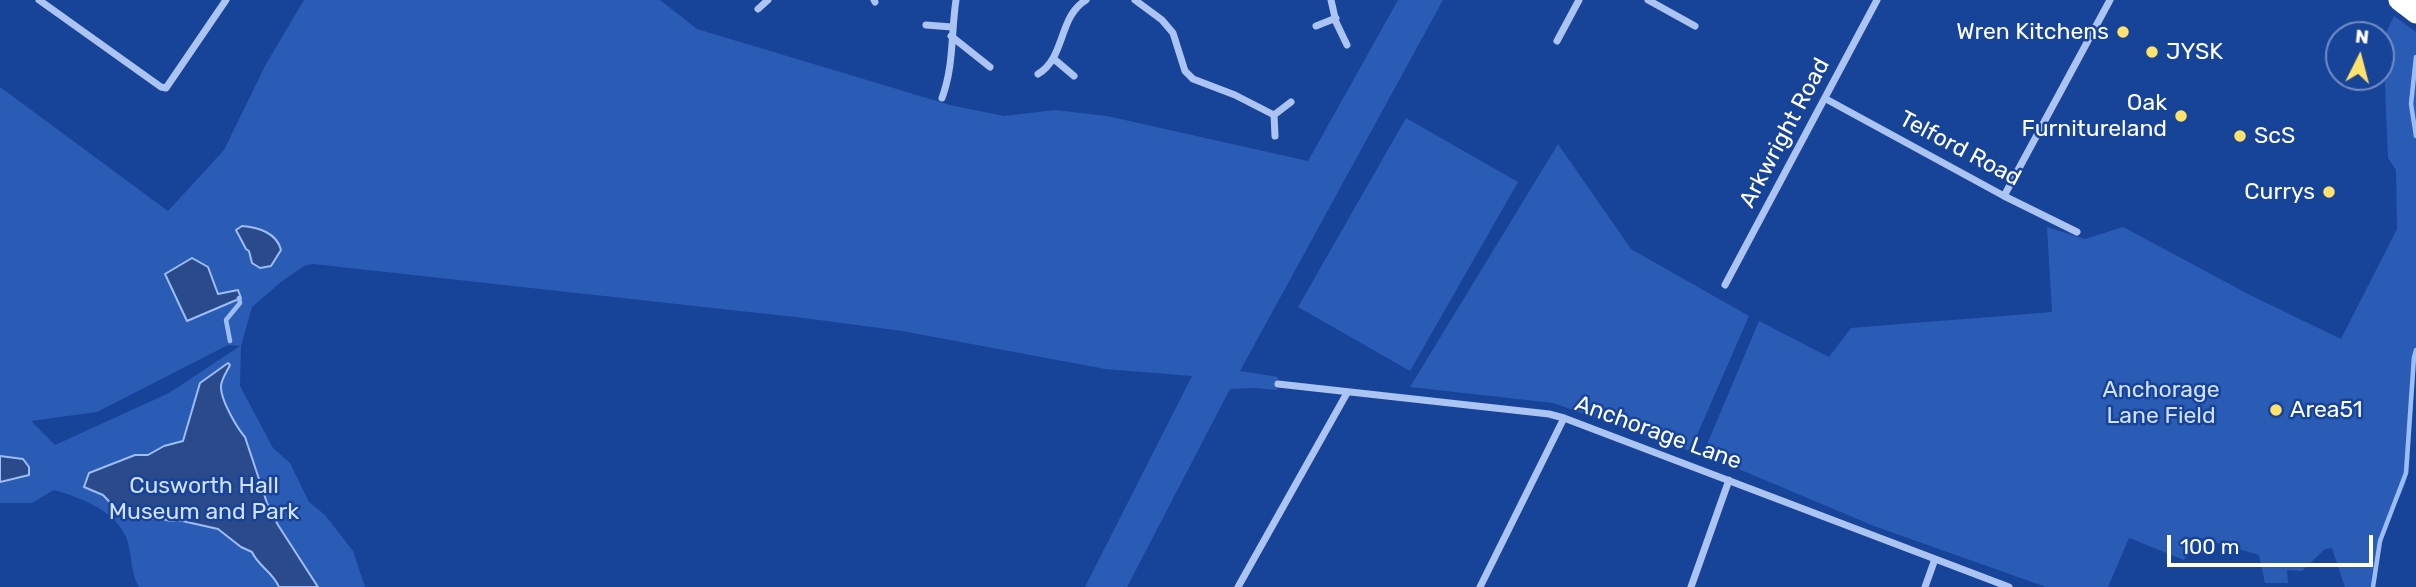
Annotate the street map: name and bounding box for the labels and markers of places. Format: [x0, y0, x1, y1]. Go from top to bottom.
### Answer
place label: Wren Kitchens [1956, 18, 2109, 46]
marker: Wren Kitchens [2115, 24, 2131, 40]
place label: JYSK [2166, 38, 2223, 66]
marker: JYSK [2144, 44, 2160, 60]
place label: Oak Furnitureland [2022, 89, 2167, 143]
marker: Oak Furnitureland [2173, 108, 2189, 124]
place label: ScS [2254, 122, 2295, 150]
marker: ScS [2232, 128, 2248, 144]
place label: Currys [2244, 178, 2315, 206]
marker: Currys [2321, 184, 2337, 200]
place label: Area51 [2290, 396, 2363, 424]
marker: Area51 [2268, 402, 2284, 418]

